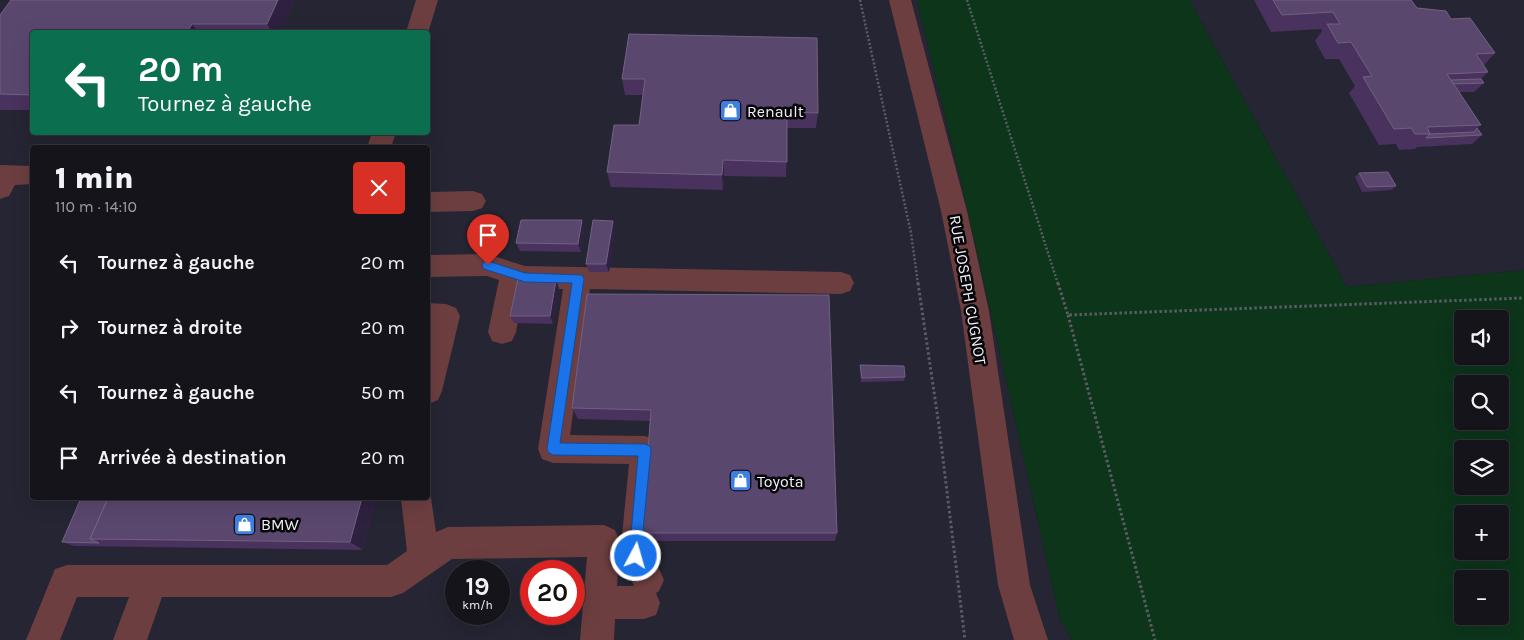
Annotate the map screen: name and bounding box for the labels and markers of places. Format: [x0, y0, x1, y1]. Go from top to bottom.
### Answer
shop icon: Renault [719, 99, 743, 123]
place label: Renault [747, 102, 804, 121]
pin [467, 214, 509, 265]
shop icon: Toyota [729, 469, 753, 493]
place label: Toyota [757, 472, 804, 491]
shop icon: BMW [233, 512, 257, 536]
place label: BMW [261, 515, 299, 534]

